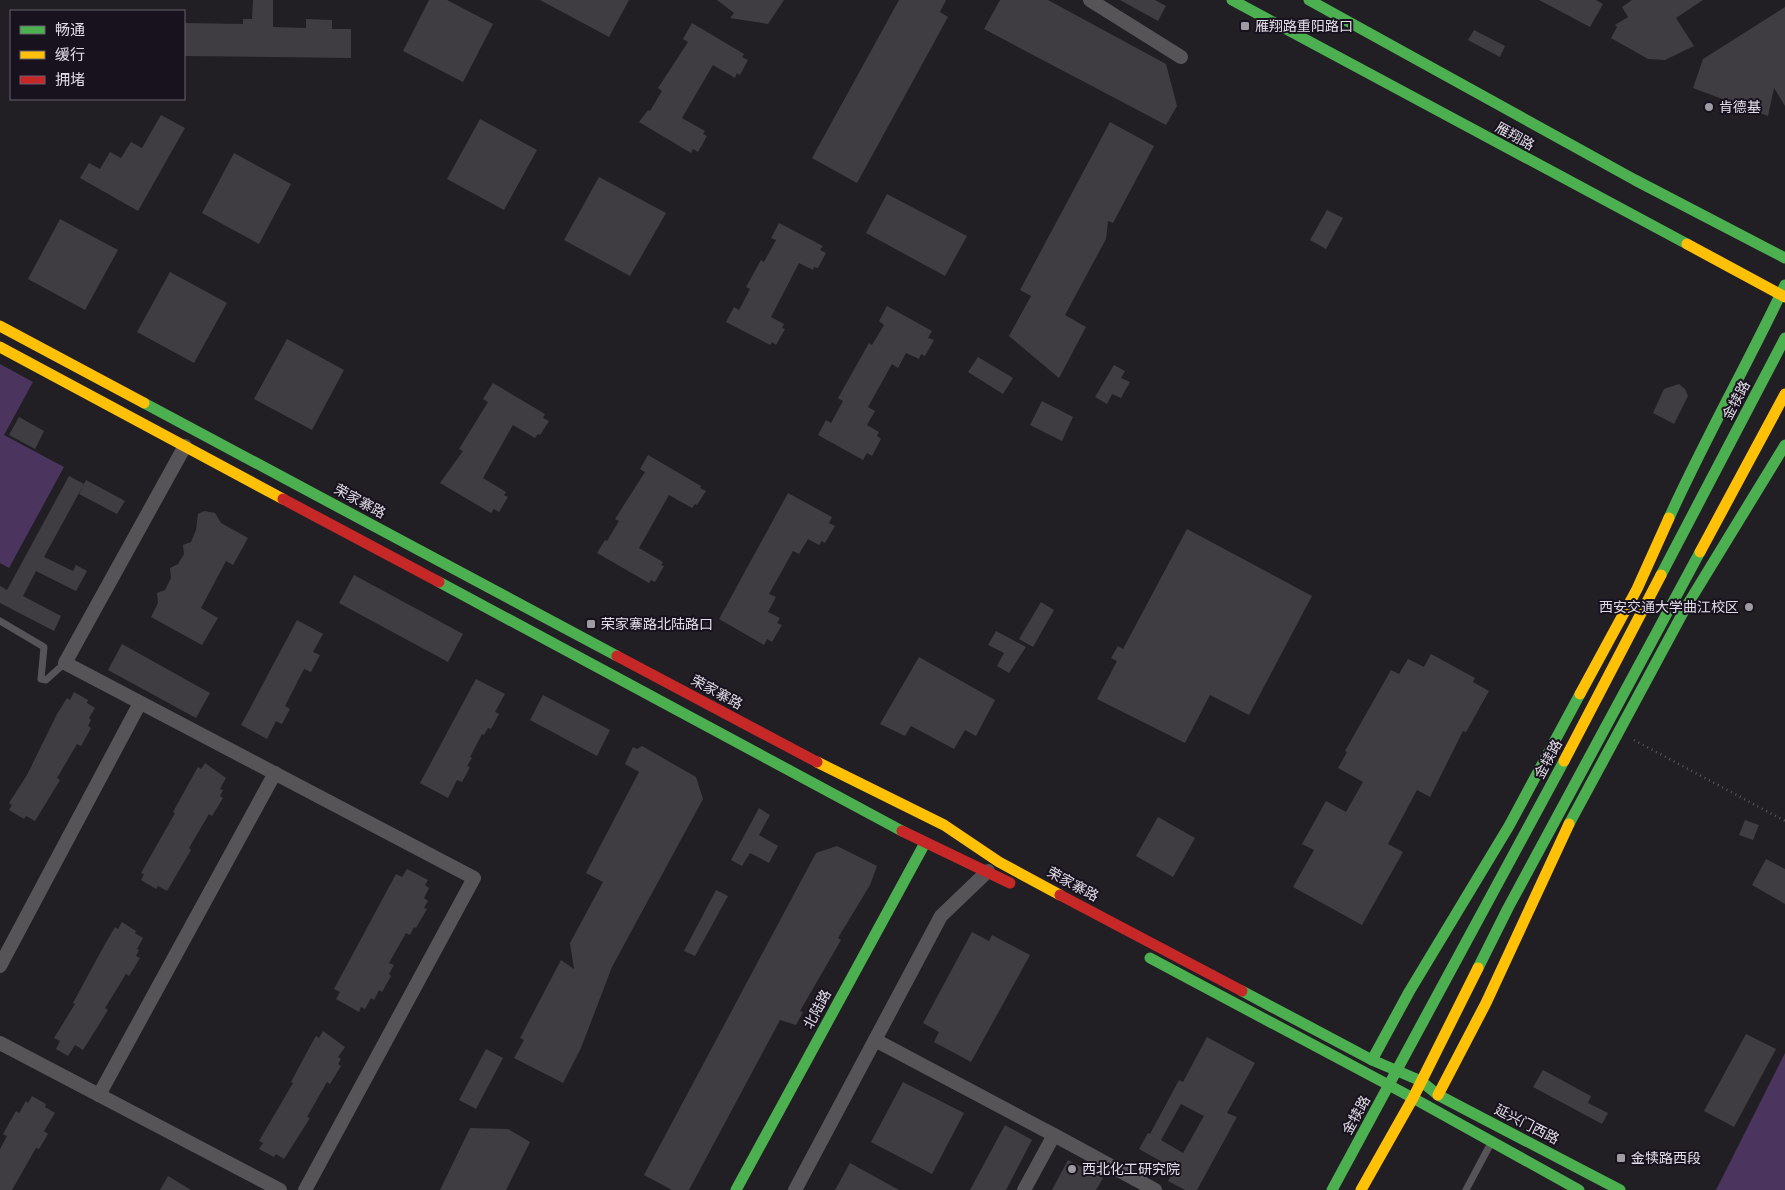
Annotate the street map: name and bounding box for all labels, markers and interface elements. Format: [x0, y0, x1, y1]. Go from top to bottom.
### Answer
legend [10, 10, 185, 100]
place label: 雁翔路重阳路口 [1255, 18, 1353, 35]
marker: 雁翔路重阳路口 [1239, 20, 1251, 32]
text: 畅通 [55, 21, 85, 39]
text: 缓行 [55, 46, 85, 64]
text: 拥堵 [55, 71, 85, 89]
place label: 肯德基 [1719, 99, 1761, 116]
marker: 肯德基 [1703, 101, 1715, 113]
street label: 雁翔路 [1492, 119, 1537, 154]
street label: 金犊路 [1719, 378, 1754, 423]
street label: 荣家寨路 [331, 481, 388, 522]
place label: 西安交通大学曲江校区 [1599, 599, 1739, 616]
marker: 西安交通大学曲江校区 [1743, 601, 1755, 613]
place label: 荣家寨路北陆路口 [601, 616, 713, 633]
marker: 荣家寨路北陆路口 [585, 618, 597, 630]
street label: 荣家寨路 [688, 672, 745, 713]
street label: 金犊路 [1531, 737, 1566, 782]
street label: 荣家寨路 [1044, 864, 1101, 905]
street label: 北陆路 [800, 987, 835, 1032]
street label: 金犊路 [1339, 1093, 1374, 1138]
street label: 延兴门西路 [1492, 1101, 1562, 1148]
place label: 金犊路西段 [1631, 1150, 1701, 1167]
marker: 金犊路西段 [1615, 1152, 1627, 1164]
place label: 西北化工研究院 [1082, 1161, 1180, 1178]
marker: 西北化工研究院 [1066, 1163, 1078, 1175]

